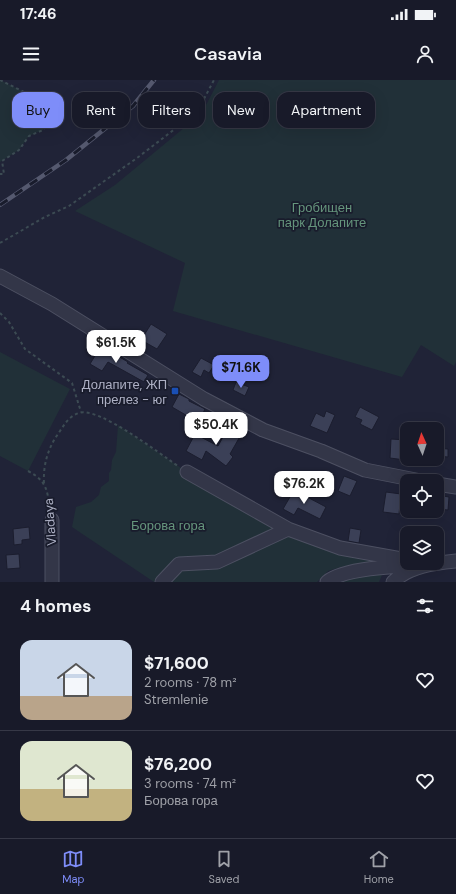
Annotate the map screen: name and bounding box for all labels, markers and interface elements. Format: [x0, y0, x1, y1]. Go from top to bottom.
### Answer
text: 17:46 [20, 4, 57, 24]
text: Casavia [194, 42, 262, 66]
icon: menu [20, 43, 42, 65]
icon: person [414, 43, 436, 65]
chip: Buy [12, 92, 64, 128]
chip: Rent [72, 92, 130, 128]
chip: Filters [138, 92, 205, 128]
chip: New [213, 92, 269, 128]
chip: Apartment [277, 92, 375, 128]
park label: Гробищен парк Долапите [278, 199, 366, 231]
pin: $61.5K [83, 330, 149, 364]
text: $61.5K [96, 334, 136, 351]
pin: $71.6K [208, 355, 274, 389]
text: $71.6K [221, 359, 261, 376]
place label: Долапите, ЖП прелез - юг [82, 376, 167, 408]
marker: Долапите, ЖП прелез - юг [170, 386, 180, 396]
pin: $50.4K [183, 412, 249, 446]
text: $50.4K [194, 416, 238, 433]
north arrow [400, 422, 444, 466]
map controls [400, 422, 444, 570]
pin: $76.2K [271, 471, 337, 505]
button: locate [400, 474, 444, 518]
text: $76.2K [283, 475, 325, 492]
street label: Vladaya [40, 498, 60, 546]
park label: Борова гора [131, 517, 206, 534]
button: layers [400, 526, 444, 570]
text: 4 homes [20, 595, 91, 617]
icon: filters [414, 595, 436, 617]
text: $71,600 [144, 652, 209, 674]
icon: home [52, 656, 100, 704]
icon: heart [414, 669, 436, 691]
text: 2 rooms · 78 m² [144, 674, 236, 691]
text: Stremlenie [144, 691, 208, 708]
text: $76,200 [144, 753, 212, 775]
icon: home [52, 757, 100, 805]
icon: heart [414, 770, 436, 792]
text: 3 rooms · 74 m² [144, 775, 236, 792]
text: Борова гора [144, 792, 218, 809]
tab: Map [62, 848, 84, 886]
tab: Saved [209, 848, 239, 886]
tab: Home [364, 848, 394, 886]

